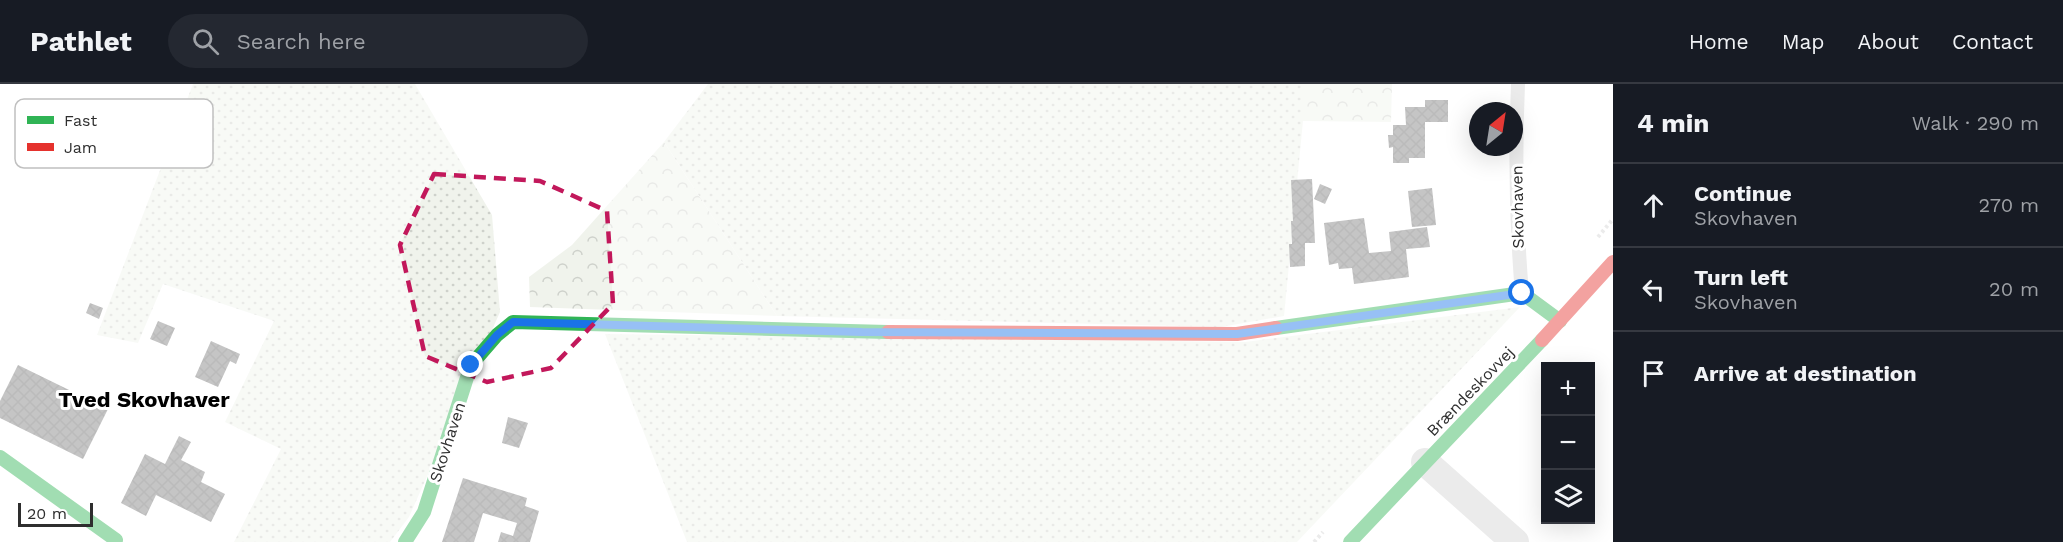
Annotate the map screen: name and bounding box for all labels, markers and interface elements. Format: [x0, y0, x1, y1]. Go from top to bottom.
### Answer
search box [168, 14, 588, 68]
text: Pathlet [30, 25, 132, 58]
icon: search [189, 25, 222, 58]
text: Search here [237, 29, 366, 54]
text: Home [1689, 29, 1749, 54]
text: Map [1782, 29, 1825, 54]
text: About [1858, 29, 1919, 54]
text: Contact [1952, 29, 2033, 54]
legend [15, 99, 213, 168]
north arrow [1469, 102, 1523, 156]
text: 4 min [1637, 108, 1709, 138]
text: Fast [64, 111, 97, 130]
text: Walk · 290 m [1912, 111, 2039, 135]
text: Jam [64, 138, 97, 157]
street label: Skovhaven [1507, 165, 1528, 249]
text: Continue [1694, 181, 1792, 206]
icon: ahead [1637, 189, 1670, 222]
text: 270 m [1979, 193, 2039, 217]
text: Skovhaven [1694, 206, 1798, 230]
text: Turn left [1694, 265, 1788, 290]
icon: left [1637, 273, 1670, 306]
text: 20 m [1989, 277, 2039, 301]
route start [1508, 279, 1534, 305]
text: Skovhaven [1694, 290, 1798, 314]
street label: Brændeskovvej [1423, 343, 1518, 440]
route end [457, 351, 483, 377]
icon: arrive [1637, 357, 1670, 390]
text: Arrive at destination [1694, 361, 1917, 386]
map controls [1541, 362, 1595, 524]
button: + [1541, 362, 1595, 416]
district label: Tved Skovhaver [58, 387, 230, 412]
street label: Skovhaven [426, 400, 469, 485]
button: − [1541, 416, 1595, 470]
button: layers [1541, 470, 1595, 524]
scale bar [18, 500, 93, 528]
text: 20 m [27, 504, 67, 523]

